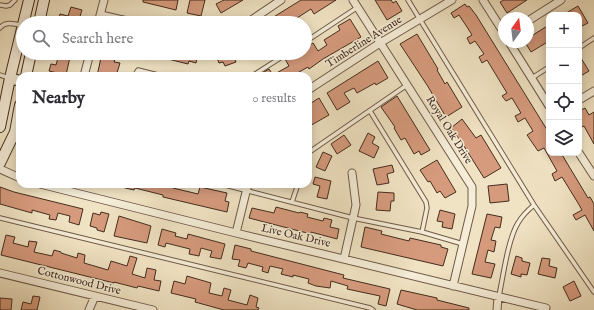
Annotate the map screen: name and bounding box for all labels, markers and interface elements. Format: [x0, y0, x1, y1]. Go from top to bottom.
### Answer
north arrow [498, 12, 534, 48]
map controls [546, 12, 582, 156]
button: + [546, 12, 582, 48]
street label: Timberline Avenue [323, 13, 405, 71]
search box [16, 16, 312, 60]
icon: search [30, 27, 52, 49]
text: Search here [62, 29, 133, 48]
button: − [546, 48, 582, 84]
button: locate [546, 84, 582, 120]
text: Nearby [32, 88, 85, 109]
text: 0 results [252, 90, 296, 107]
street label: Royal Oak Drive [423, 93, 475, 167]
button: layers [546, 120, 582, 156]
street label: Live Oak Drive [260, 221, 332, 251]
street label: Cottonwood Drive [36, 264, 122, 298]

